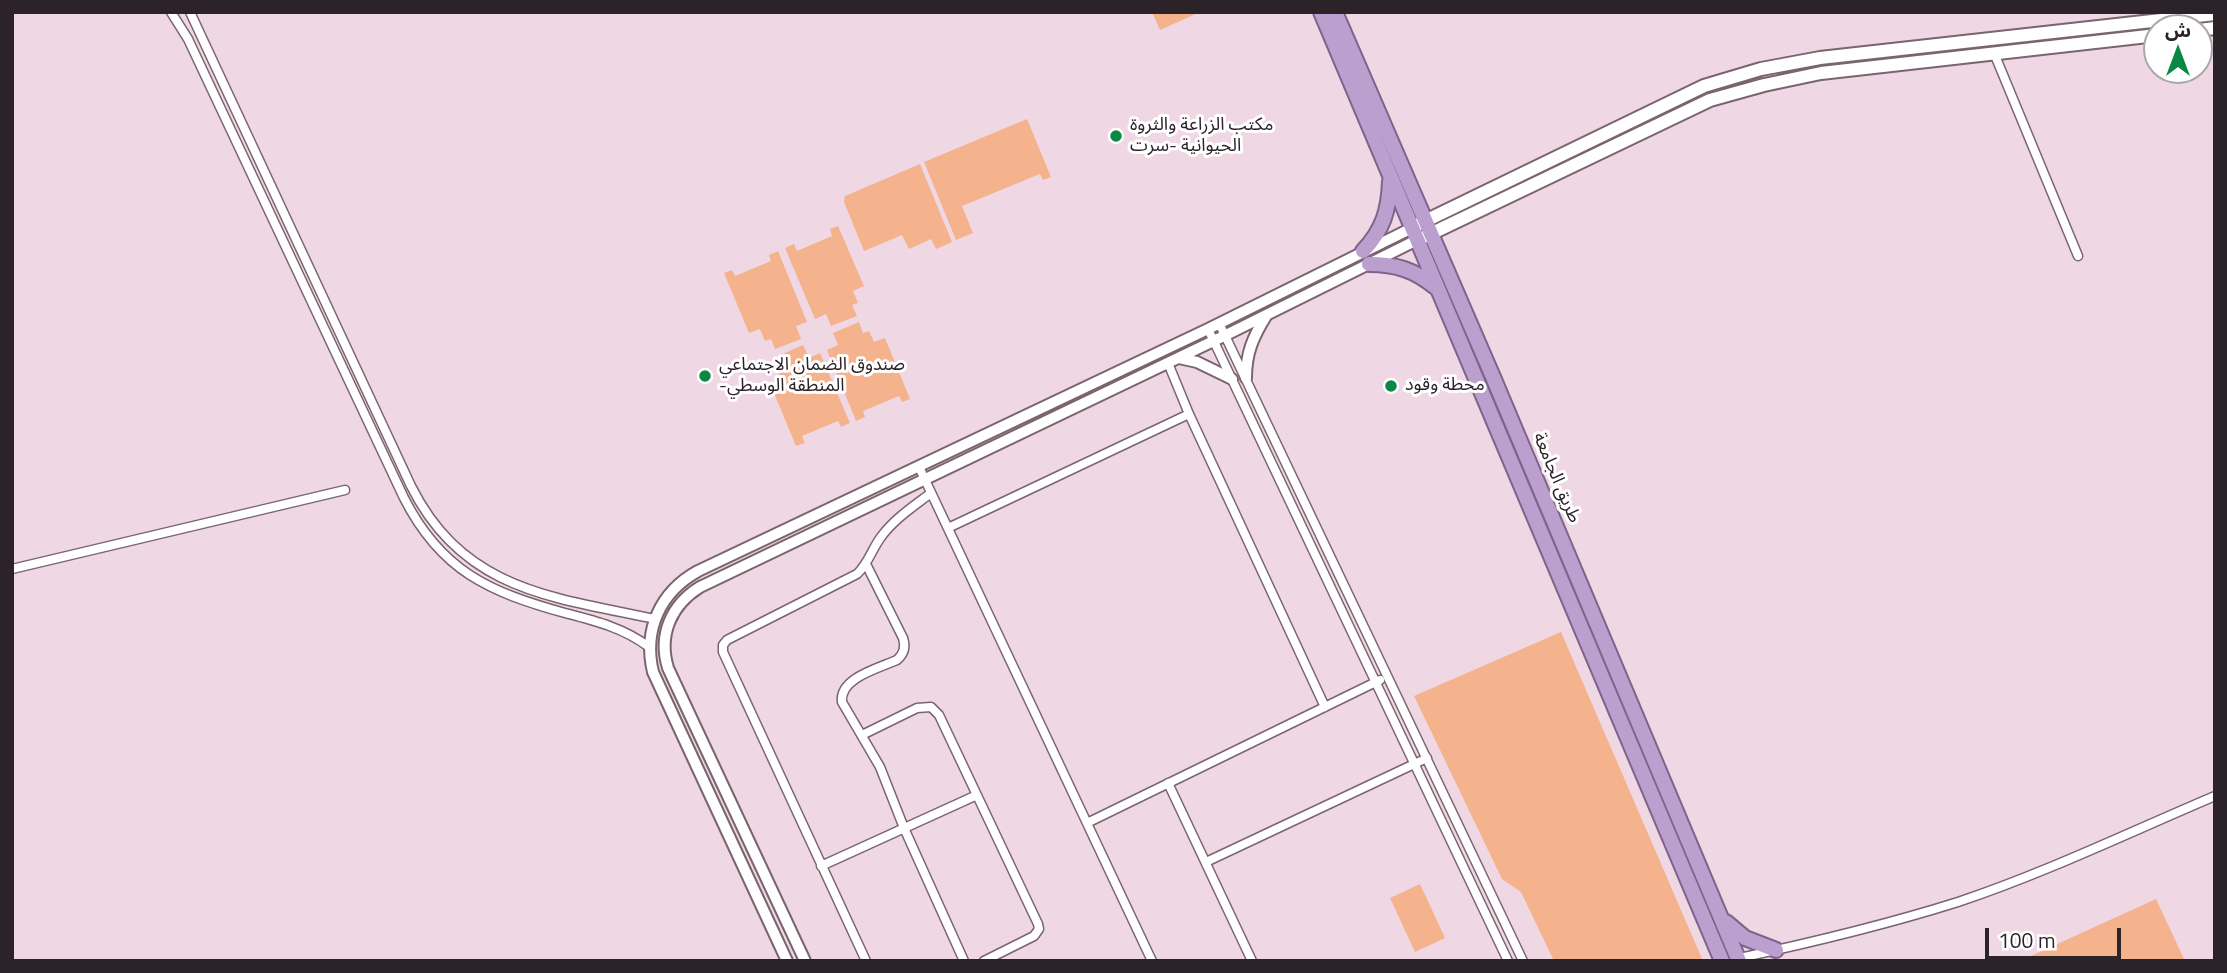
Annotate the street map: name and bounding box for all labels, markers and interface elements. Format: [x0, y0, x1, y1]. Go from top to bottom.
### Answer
north arrow [2143, 14, 2213, 84]
text: ش [2165, 15, 2191, 44]
place label: مكتب الزراعة والثروة الحيوانية -سرت [1130, 115, 1273, 158]
marker: مكتب الزراعة والثروة الحيوانية -سرت [1108, 128, 1124, 144]
place label: صندوق الضمان الاجتماعي -المنطقة الوسطي [719, 355, 905, 398]
marker: صندوق الضمان الاجتماعي -المنطقة الوسطي [697, 368, 713, 384]
place label: محطة وقود [1405, 375, 1485, 397]
marker: محطة وقود [1383, 378, 1399, 394]
street label: طريق الجامعة [1527, 430, 1585, 526]
scale bar [1989, 914, 2126, 958]
text: 100 m [1998, 924, 2055, 956]

